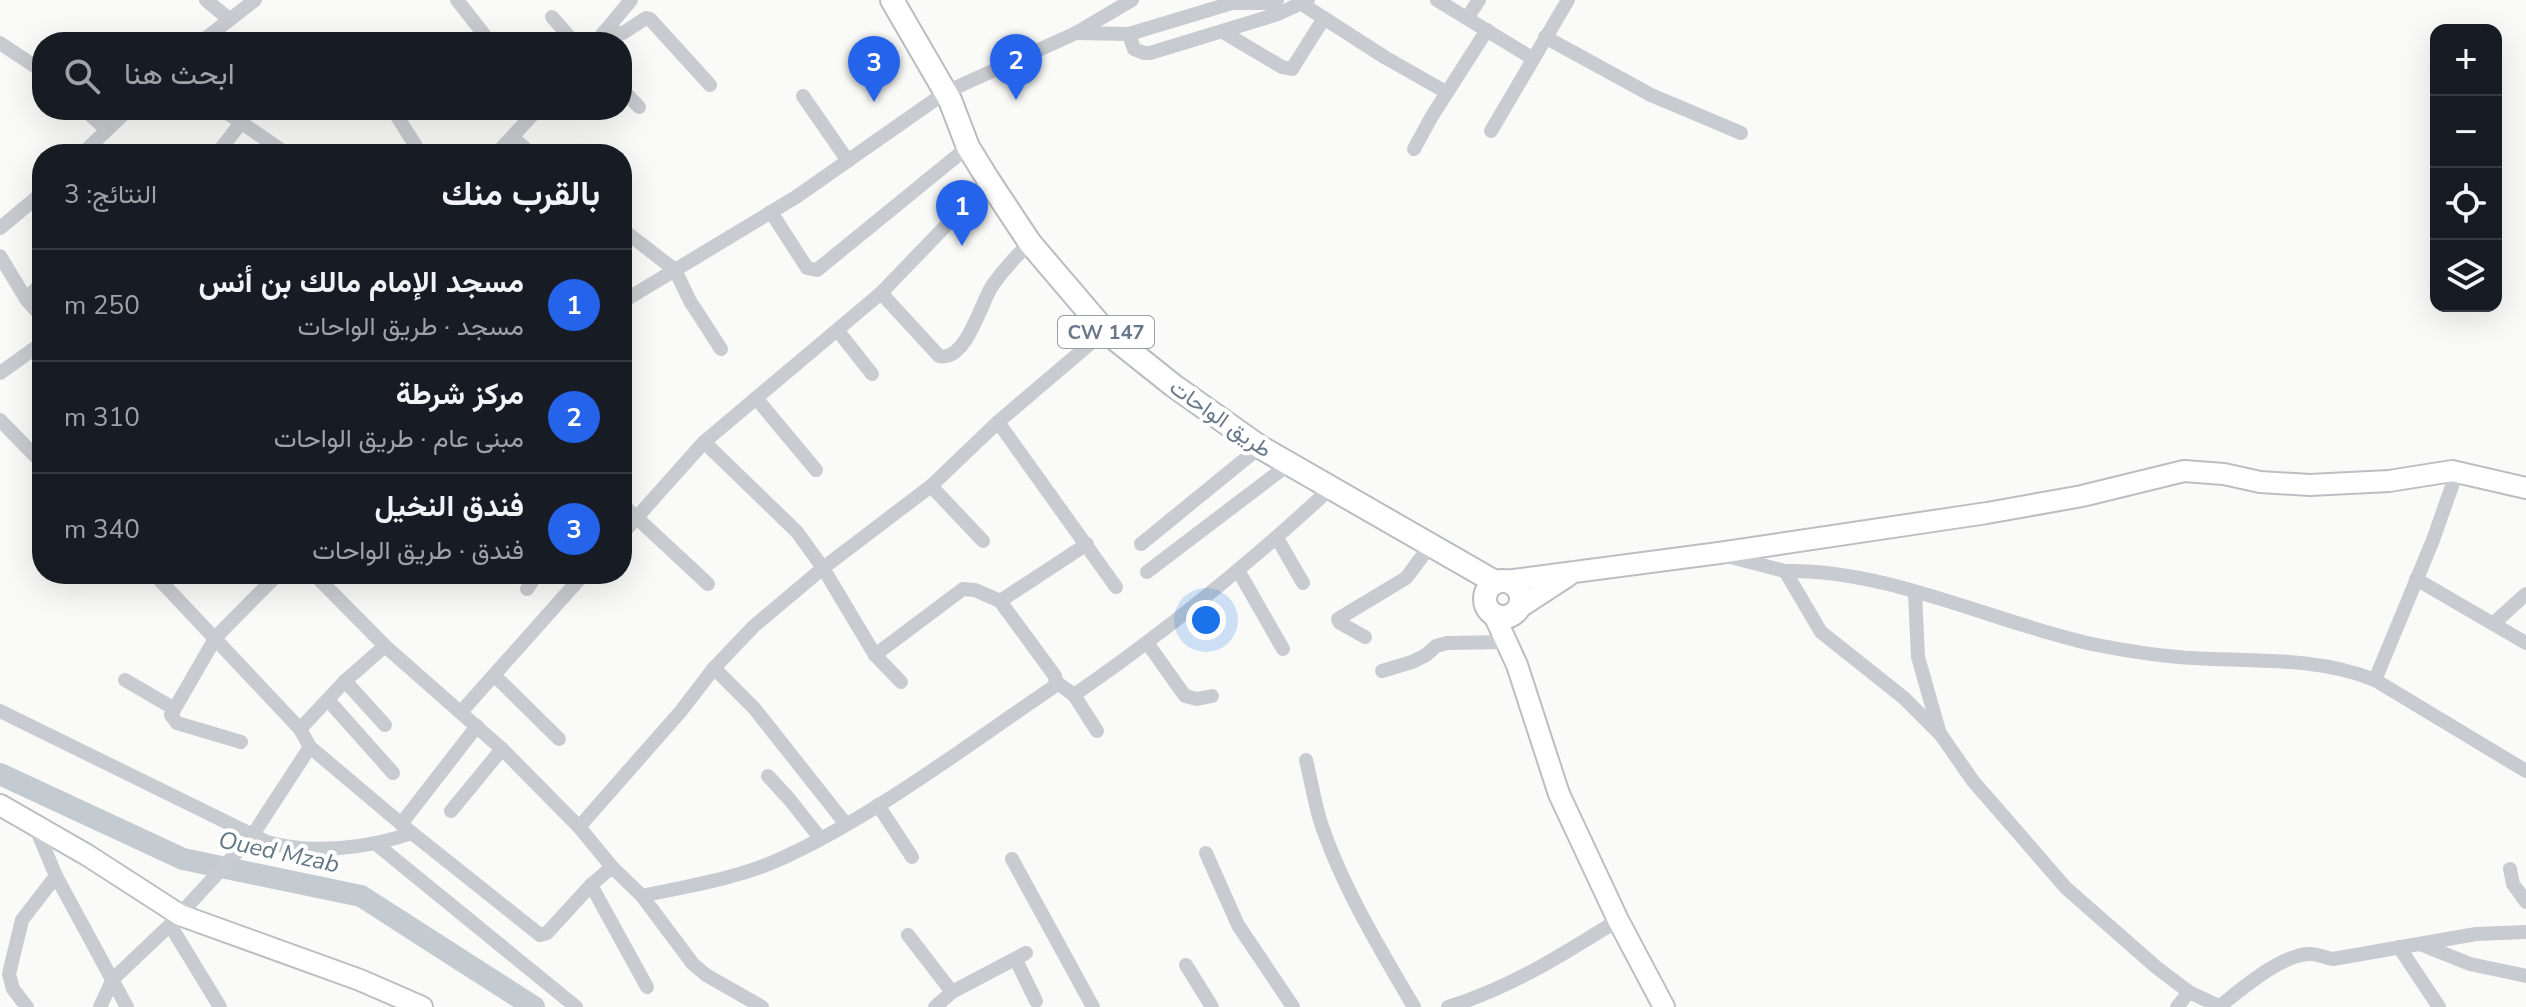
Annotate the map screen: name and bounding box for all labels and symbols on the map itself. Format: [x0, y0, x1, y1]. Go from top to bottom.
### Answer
pin: 2 [990, 34, 1042, 100]
pin: 3 [848, 36, 900, 102]
pin: 1 [936, 180, 988, 246]
road number: CW 147 [1058, 316, 1154, 348]
street label: طريق الواحات [1163, 373, 1278, 465]
your location [1186, 600, 1226, 640]
water label: Oued Mzab [216, 824, 342, 880]

